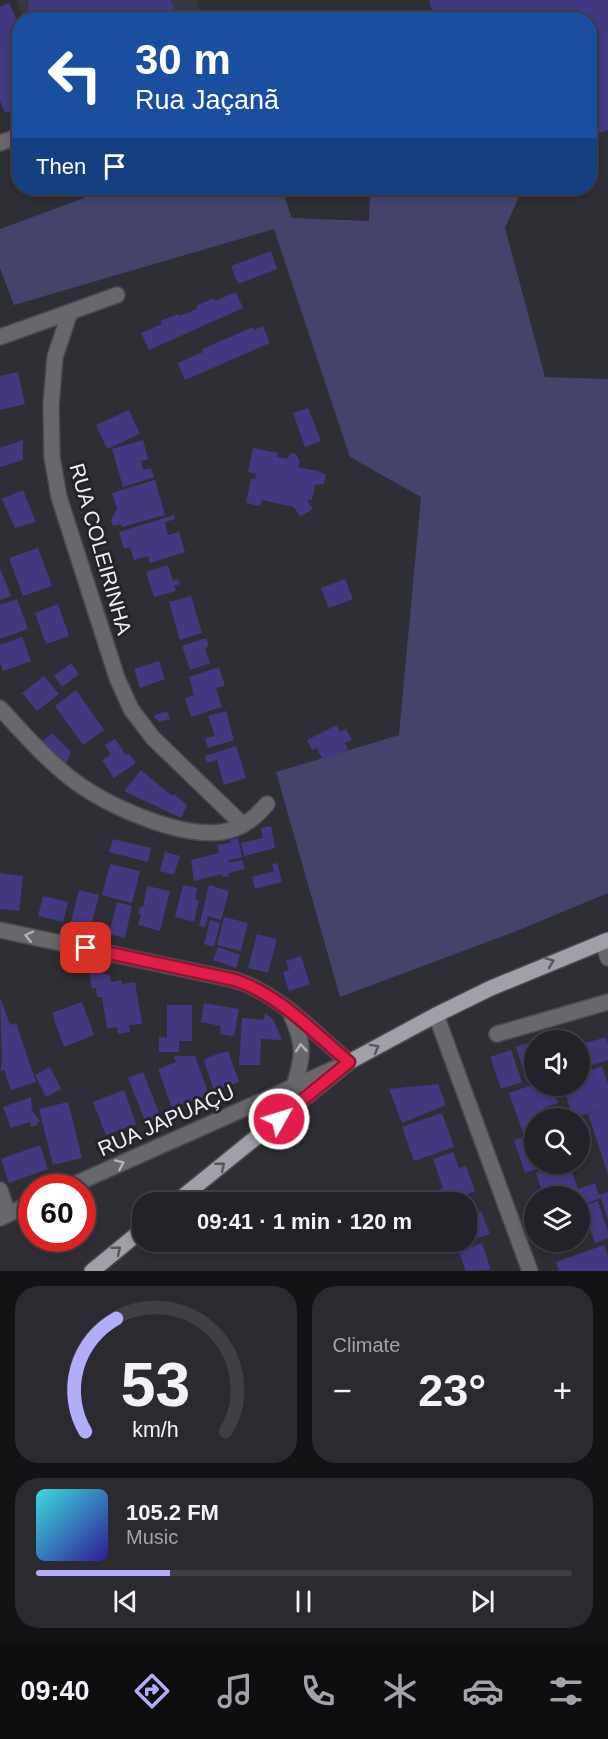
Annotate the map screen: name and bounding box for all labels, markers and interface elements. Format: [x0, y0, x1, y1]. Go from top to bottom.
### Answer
icon: left [36, 36, 114, 114]
text: 30 m [135, 36, 231, 83]
text: Rua Jaçanã [135, 85, 279, 115]
icon: arrive [98, 150, 131, 183]
text: Then [36, 154, 86, 179]
street label: RUA COLEIRINHA [65, 461, 137, 637]
pin [60, 922, 111, 973]
one-way arrow [24, 930, 34, 943]
icon: arrive [69, 931, 102, 964]
one-way arrow [544, 957, 555, 969]
map controls [524, 1030, 590, 1252]
button: sound [524, 1030, 590, 1096]
one-way arrow [295, 1043, 308, 1052]
one-way arrow [369, 1044, 379, 1055]
street label: RUA JAPUAÇU [94, 1080, 238, 1160]
position arrow [247, 1087, 311, 1151]
button: search [524, 1108, 590, 1174]
one-way arrow [113, 1159, 124, 1171]
one-way arrow [214, 1163, 225, 1174]
speed limit sign: 60 [18, 1174, 96, 1252]
button: layers [524, 1186, 590, 1252]
text: 09:41 · 1 min · 120 m [197, 1209, 412, 1234]
one-way arrow [110, 1247, 121, 1258]
text: Climate [333, 1334, 400, 1356]
text: 53 [121, 1350, 190, 1419]
text: 23° [418, 1365, 486, 1416]
text: − [333, 1372, 352, 1409]
text: + [553, 1372, 572, 1409]
text: km/h [133, 1418, 179, 1442]
text: 105.2 FM [126, 1500, 219, 1525]
text: Music [126, 1526, 178, 1548]
icon: previous [109, 1585, 142, 1618]
icon: pause [287, 1585, 320, 1618]
icon: next [466, 1585, 499, 1618]
icon: directions [131, 1670, 173, 1712]
icon: music [214, 1670, 256, 1712]
icon: phone [297, 1670, 339, 1712]
icon: climate [379, 1670, 421, 1712]
icon: car [462, 1670, 504, 1712]
icon: filters [545, 1670, 587, 1712]
text: 09:40 [20, 1676, 90, 1706]

